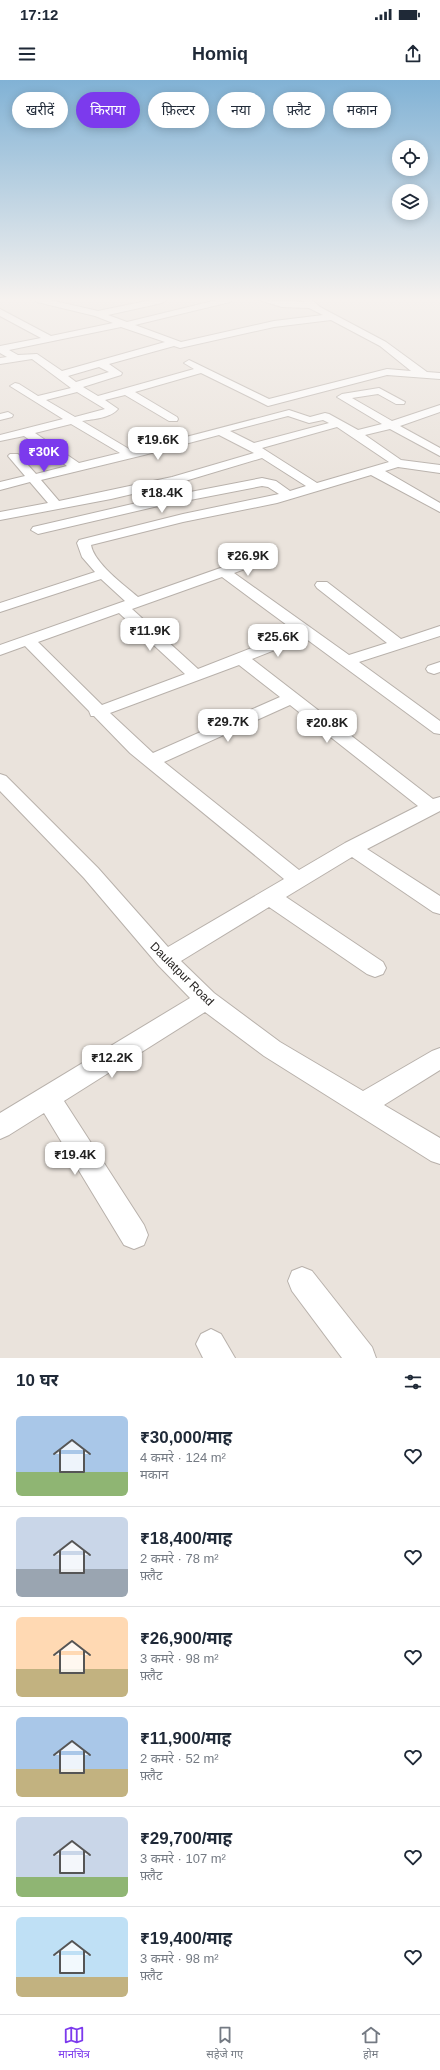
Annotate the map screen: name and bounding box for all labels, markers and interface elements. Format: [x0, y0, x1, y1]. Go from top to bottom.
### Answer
text: 17:12 [20, 6, 58, 23]
icon: menu [16, 43, 38, 65]
icon: share [402, 43, 424, 65]
text: Homiq [192, 44, 248, 64]
chip: खरीदें [12, 92, 68, 128]
chip: किराया [76, 92, 140, 128]
chip: फ़िल्टर [148, 92, 209, 128]
chip: नया [217, 92, 265, 128]
chip: फ़्लैट [273, 92, 325, 128]
chip: मकान [333, 92, 391, 128]
map controls [392, 140, 428, 220]
button: locate [392, 140, 428, 176]
button: layers [392, 184, 428, 220]
pin: ₹19.6K [125, 427, 191, 461]
text: ₹19.6K [137, 432, 179, 447]
pin: ₹30K [20, 439, 68, 473]
text: ₹30K [28, 444, 60, 459]
pin: ₹18.4K [129, 480, 195, 514]
text: ₹18.4K [141, 485, 183, 500]
pin: ₹26.9K [215, 543, 281, 577]
text: ₹26.9K [227, 548, 269, 563]
pin: ₹11.9K [117, 618, 183, 652]
text: ₹11.9K [129, 623, 171, 638]
pin: ₹25.6K [245, 624, 311, 658]
text: ₹25.6K [257, 629, 299, 644]
pin: ₹29.7K [195, 709, 261, 743]
pin: ₹20.8K [294, 710, 360, 744]
text: ₹29.7K [207, 714, 249, 729]
text: ₹20.8K [306, 715, 348, 730]
street label: Daulatpur Road [147, 939, 217, 1009]
pin: ₹12.2K [79, 1045, 145, 1079]
text: ₹12.2K [91, 1050, 133, 1065]
pin: ₹19.4K [42, 1142, 108, 1176]
text: ₹19.4K [54, 1147, 96, 1162]
text: 10 घर [16, 1371, 58, 1390]
icon: filters [402, 1371, 424, 1393]
text: ₹30,000/माह [140, 1428, 232, 1447]
icon: home [48, 1432, 96, 1480]
icon: heart [402, 1445, 424, 1467]
text: 4 कमरे · 124 m² [140, 1450, 226, 1465]
text: मकान [140, 1467, 168, 1482]
text: ₹18,400/माह [140, 1529, 232, 1548]
icon: home [48, 1533, 96, 1581]
icon: heart [402, 1546, 424, 1568]
text: 2 कमरे · 78 m² [140, 1551, 219, 1566]
text: फ़्लैट [140, 1568, 163, 1583]
text: ₹26,900/माह [140, 1629, 232, 1648]
icon: home [48, 1633, 96, 1681]
icon: heart [402, 1646, 424, 1668]
text: 3 कमरे · 98 m² [140, 1651, 219, 1666]
text: फ़्लैट [140, 1668, 163, 1683]
text: ₹11,900/माह [140, 1729, 231, 1748]
icon: home [48, 1733, 96, 1781]
icon: heart [402, 1746, 424, 1768]
text: 2 कमरे · 52 m² [140, 1751, 219, 1766]
text: फ़्लैट [140, 1768, 163, 1783]
text: ₹29,700/माह [140, 1829, 232, 1848]
icon: home [48, 1833, 96, 1881]
icon: heart [402, 1846, 424, 1868]
text: 3 कमरे · 107 m² [140, 1851, 226, 1866]
text: फ़्लैट [140, 1868, 163, 1883]
text: ₹19,400/माह [140, 1929, 232, 1948]
icon: home [48, 1933, 96, 1981]
icon: heart [402, 1946, 424, 1968]
text: 3 कमरे · 98 m² [140, 1951, 219, 1966]
text: फ़्लैट [140, 1968, 163, 1983]
tab: मानचित्र [58, 2024, 90, 2062]
tab: सहेजे गए [206, 2024, 243, 2062]
tab: होम [360, 2024, 382, 2062]

